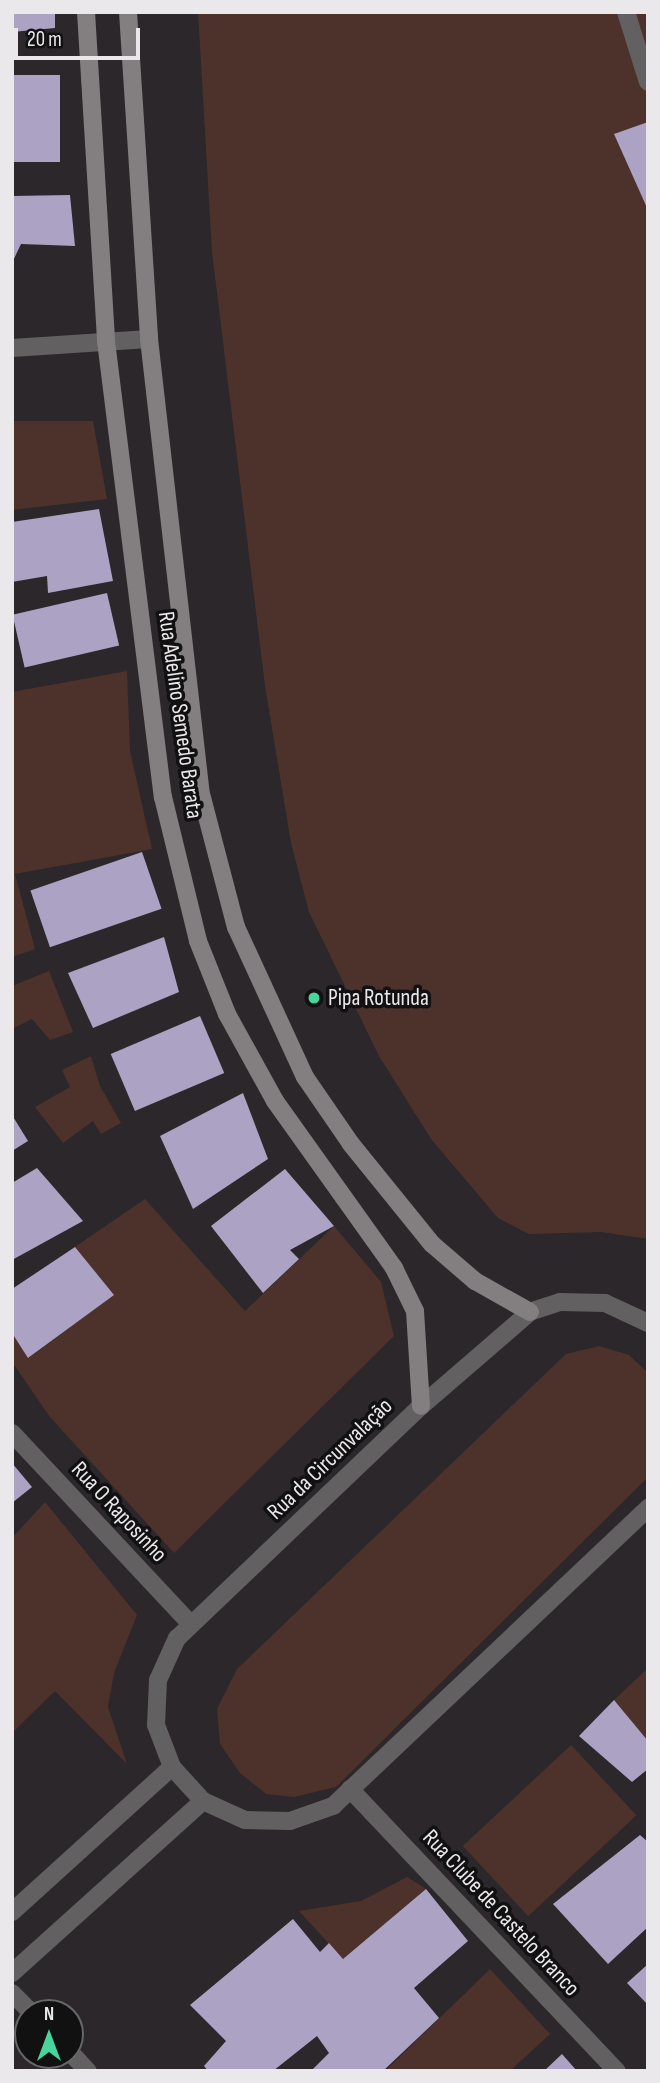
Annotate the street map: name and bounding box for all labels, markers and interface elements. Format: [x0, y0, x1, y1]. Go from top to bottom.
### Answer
scale bar [18, 14, 144, 58]
text: 20 m [27, 27, 62, 52]
street label: Rua Adelino Semedo Barata [152, 610, 208, 820]
place label: Pipa Rotunda [328, 984, 429, 1012]
marker: Pipa Rotunda [306, 990, 322, 1006]
street label: Rua da Circunvalação [262, 1392, 398, 1526]
street label: Rua O Raposinho [65, 1456, 173, 1568]
street label: Rua Clube de Castelo Branco [417, 1824, 585, 2002]
north arrow [14, 1999, 84, 2069]
text: N [44, 2003, 54, 2026]

